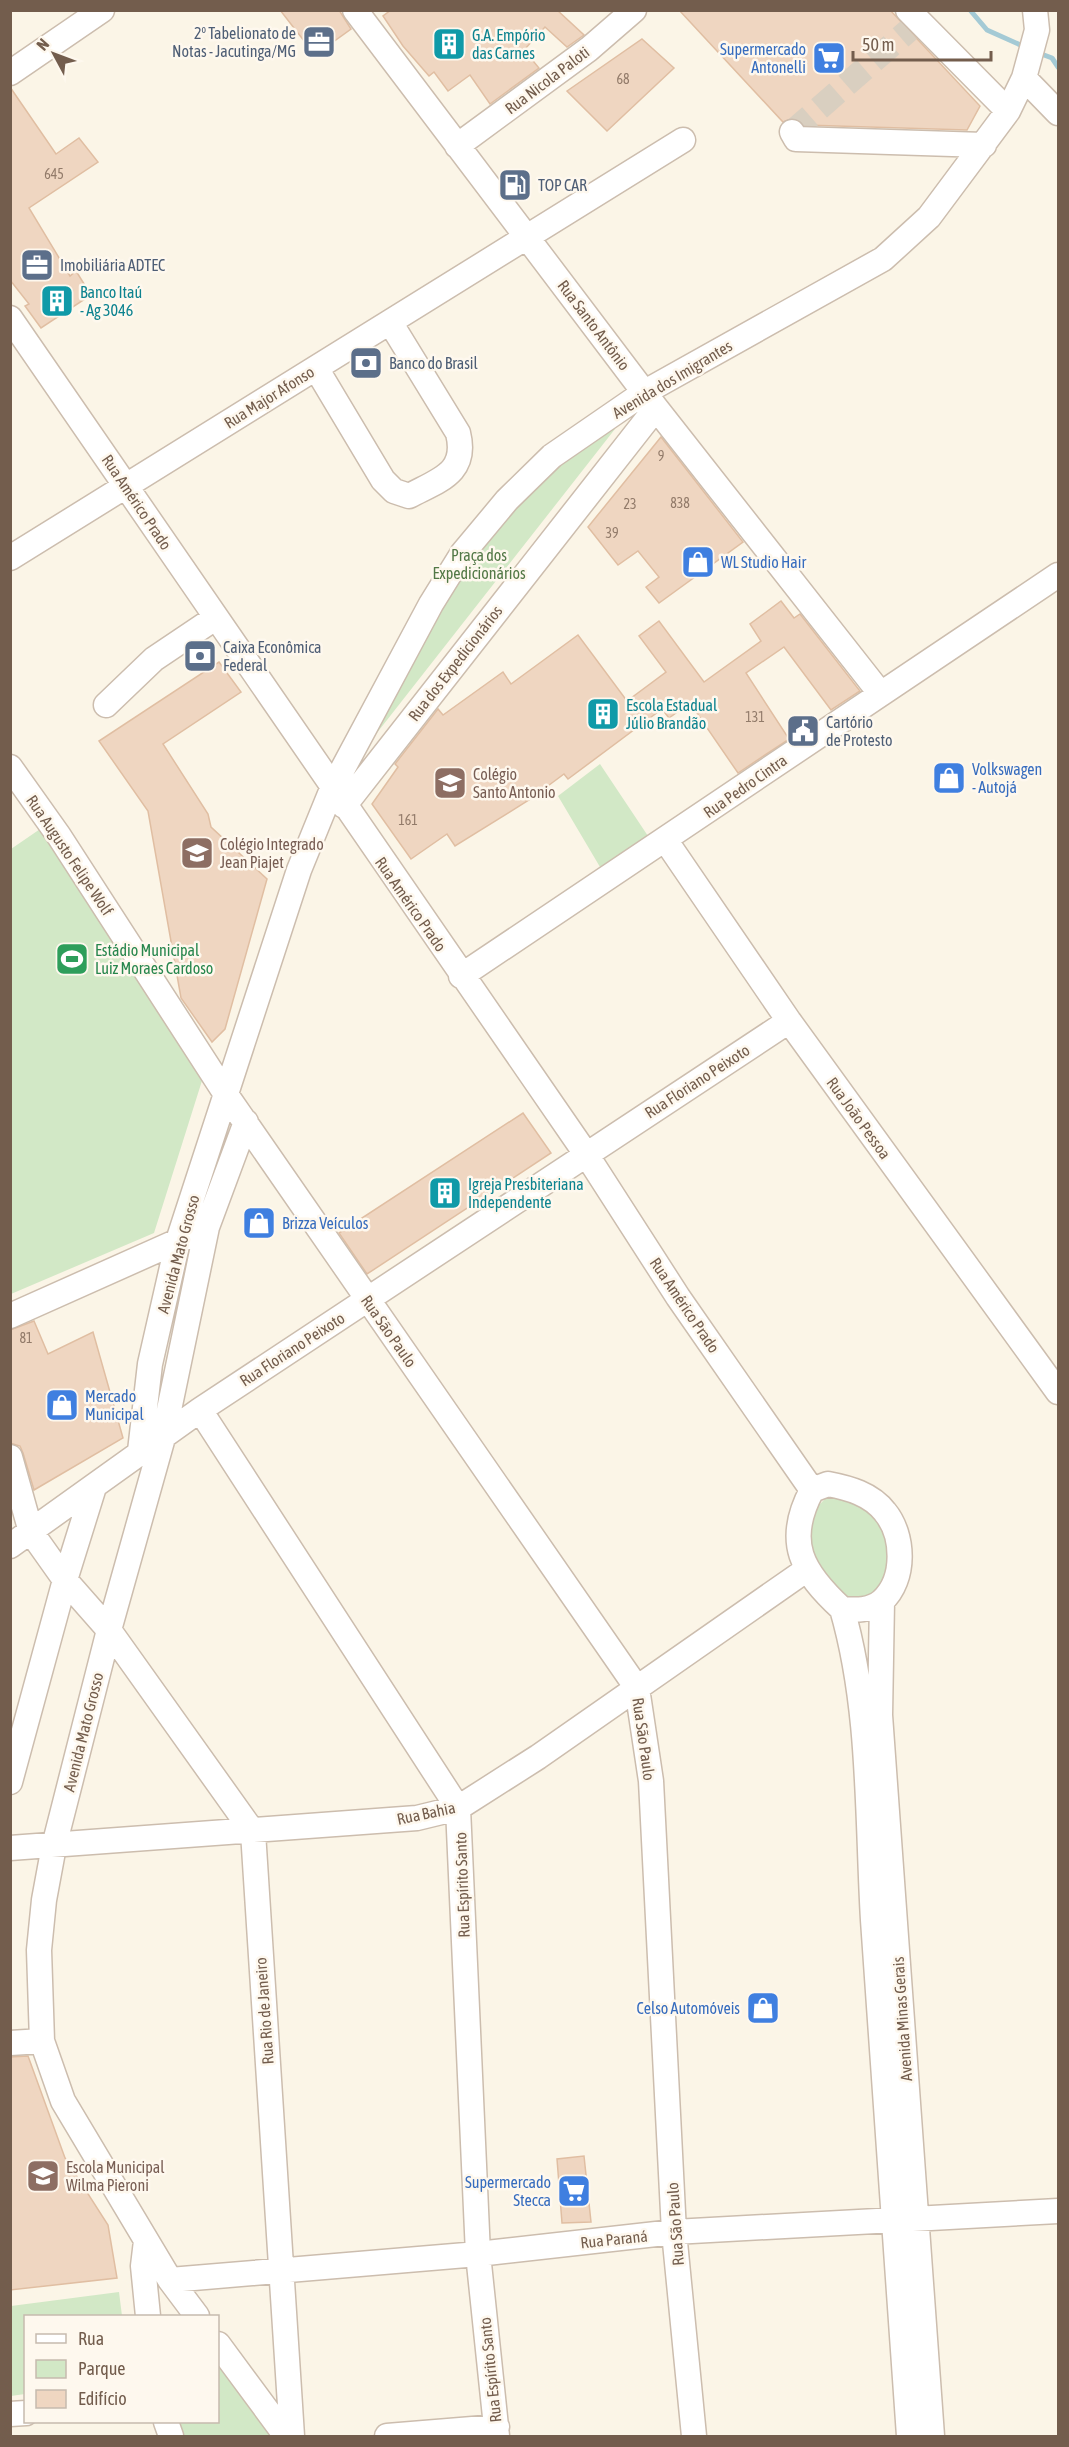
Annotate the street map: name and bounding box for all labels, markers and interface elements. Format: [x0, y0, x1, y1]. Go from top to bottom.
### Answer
north arrow [24, 24, 84, 84]
place label: 2⁰ Tabelionato de Notas - Jacutinga/MG [172, 24, 296, 61]
office icon: 2⁰ Tabelionato de Notas - Jacutinga/MG [301, 24, 337, 60]
scale bar [853, 24, 991, 62]
building icon: G.A. Empório das Carnes [431, 26, 467, 62]
place label: G.A. Empório das Carnes [472, 26, 546, 62]
text: 50 m [862, 34, 894, 55]
text: N [33, 35, 53, 54]
place label: Supermercado Antonelli [720, 40, 806, 76]
supermarket icon: Supermercado Antonelli [811, 40, 847, 76]
street label: Rua Nicola Paloti [501, 43, 593, 117]
house number: 68 [616, 71, 630, 87]
house number: 645 [44, 166, 64, 182]
fuel station icon: TOP CAR [497, 167, 533, 203]
place label: TOP CAR [538, 176, 587, 194]
office icon: Imobiliária ADTEC [19, 247, 55, 283]
place label: Imobiliária ADTEC [60, 256, 165, 274]
street label: Rua Santo Antônio [554, 276, 634, 374]
building icon: Banco Itaú - Ag 3046 [39, 283, 75, 319]
place label: Banco Itaú - Ag 3046 [80, 283, 142, 320]
street label: Avenida dos Imigrantes [609, 336, 736, 423]
bank icon: Banco do Brasil [348, 345, 384, 381]
place label: Banco do Brasil [389, 354, 478, 372]
street label: Rua Major Afonso [221, 362, 318, 433]
house number: 9 [658, 448, 664, 464]
street label: Rua Américo Prado [99, 451, 175, 553]
house number: 838 [670, 495, 690, 511]
house number: 23 [623, 496, 637, 512]
house number: 39 [605, 525, 619, 541]
shop icon: WL Studio Hair [680, 544, 716, 580]
park label: Praça dos Expedicionários [432, 546, 526, 583]
place label: WL Studio Hair [721, 553, 806, 571]
street label: Rua dos Expedicionários [404, 601, 507, 725]
bank icon: Caixa Econômica Federal [182, 638, 218, 674]
place label: Caixa Econômica Federal [223, 638, 322, 674]
building icon: Escola Estadual Júlio Brandão [585, 696, 621, 732]
place label: Escola Estadual Júlio Brandão [626, 696, 718, 732]
house number: 131 [745, 709, 765, 725]
public building icon: Cartório de Protesto [785, 713, 821, 749]
place label: Cartório de Protesto [826, 713, 892, 749]
street label: Rua Pedro Cintra [700, 751, 790, 821]
shop icon: Volkswagen - Autojá [931, 760, 967, 796]
place label: Volkswagen - Autojá [972, 760, 1042, 797]
school or university icon: Colégio Santo Antonio [432, 765, 468, 801]
place label: Colégio Santo Antonio [473, 765, 556, 801]
street label: Rua Augusto Felipe Wolf [22, 792, 117, 920]
house number: 161 [398, 812, 418, 828]
school or university icon: Colégio Integrado Jean Piajet [179, 835, 215, 871]
place label: Colégio Integrado Jean Piajet [220, 835, 324, 872]
street label: Rua Américo Prado [372, 853, 450, 955]
sports icon: Estádio Municipal Luiz Moraes Cardoso [54, 941, 90, 977]
place label: Estádio Municipal Luiz Moraes Cardoso [95, 941, 213, 977]
street label: Rua Floriano Peixoto [641, 1040, 753, 1122]
street label: Rua João Pessoa [823, 1074, 895, 1162]
building icon: Igreja Presbiteriana Independente [427, 1175, 463, 1211]
place label: Igreja Presbiteriana Independente [468, 1175, 584, 1212]
street label: Avenida Mato Grosso [154, 1193, 202, 1315]
shop icon: Brizza Veículos [241, 1205, 277, 1241]
place label: Brizza Veículos [282, 1214, 369, 1232]
street label: Rua Américo Prado [647, 1254, 723, 1356]
street label: Rua São Paulo [358, 1292, 420, 1370]
street label: Rua Floriano Peixoto [236, 1308, 348, 1390]
house number: 81 [19, 1330, 33, 1346]
shop icon: Mercado Municipal [44, 1387, 80, 1423]
place label: Mercado Municipal [85, 1387, 145, 1424]
street label: Avenida Mato Grosso [60, 1671, 106, 1793]
street label: Rua São Paulo [629, 1696, 659, 1782]
street label: Rua Bahia [395, 1798, 457, 1828]
street label: Rua Espírito Santo [451, 1832, 474, 1938]
street label: Avenida Minas Gerais [889, 1956, 915, 2082]
street label: Rua Rio de Janeiro [251, 1957, 277, 2065]
shop icon: Celso Automóveis [745, 1990, 781, 2026]
place label: Celso Automóveis [636, 1999, 740, 2017]
school or university icon: Escola Municipal Wilma Pieroni [25, 2158, 61, 2194]
place label: Escola Municipal Wilma Pieroni [66, 2158, 165, 2194]
place label: Supermercado Stecca [465, 2173, 551, 2209]
supermarket icon: Supermercado Stecca [556, 2173, 592, 2209]
street label: Rua São Paulo [663, 2182, 687, 2266]
street label: Rua Paraná [580, 2227, 648, 2251]
legend [24, 2315, 219, 2423]
street label: Rua Espírito Santo [476, 2316, 505, 2423]
text: Rua [78, 2328, 104, 2349]
text: Parque [78, 2358, 126, 2379]
text: Edifício [78, 2388, 127, 2409]

